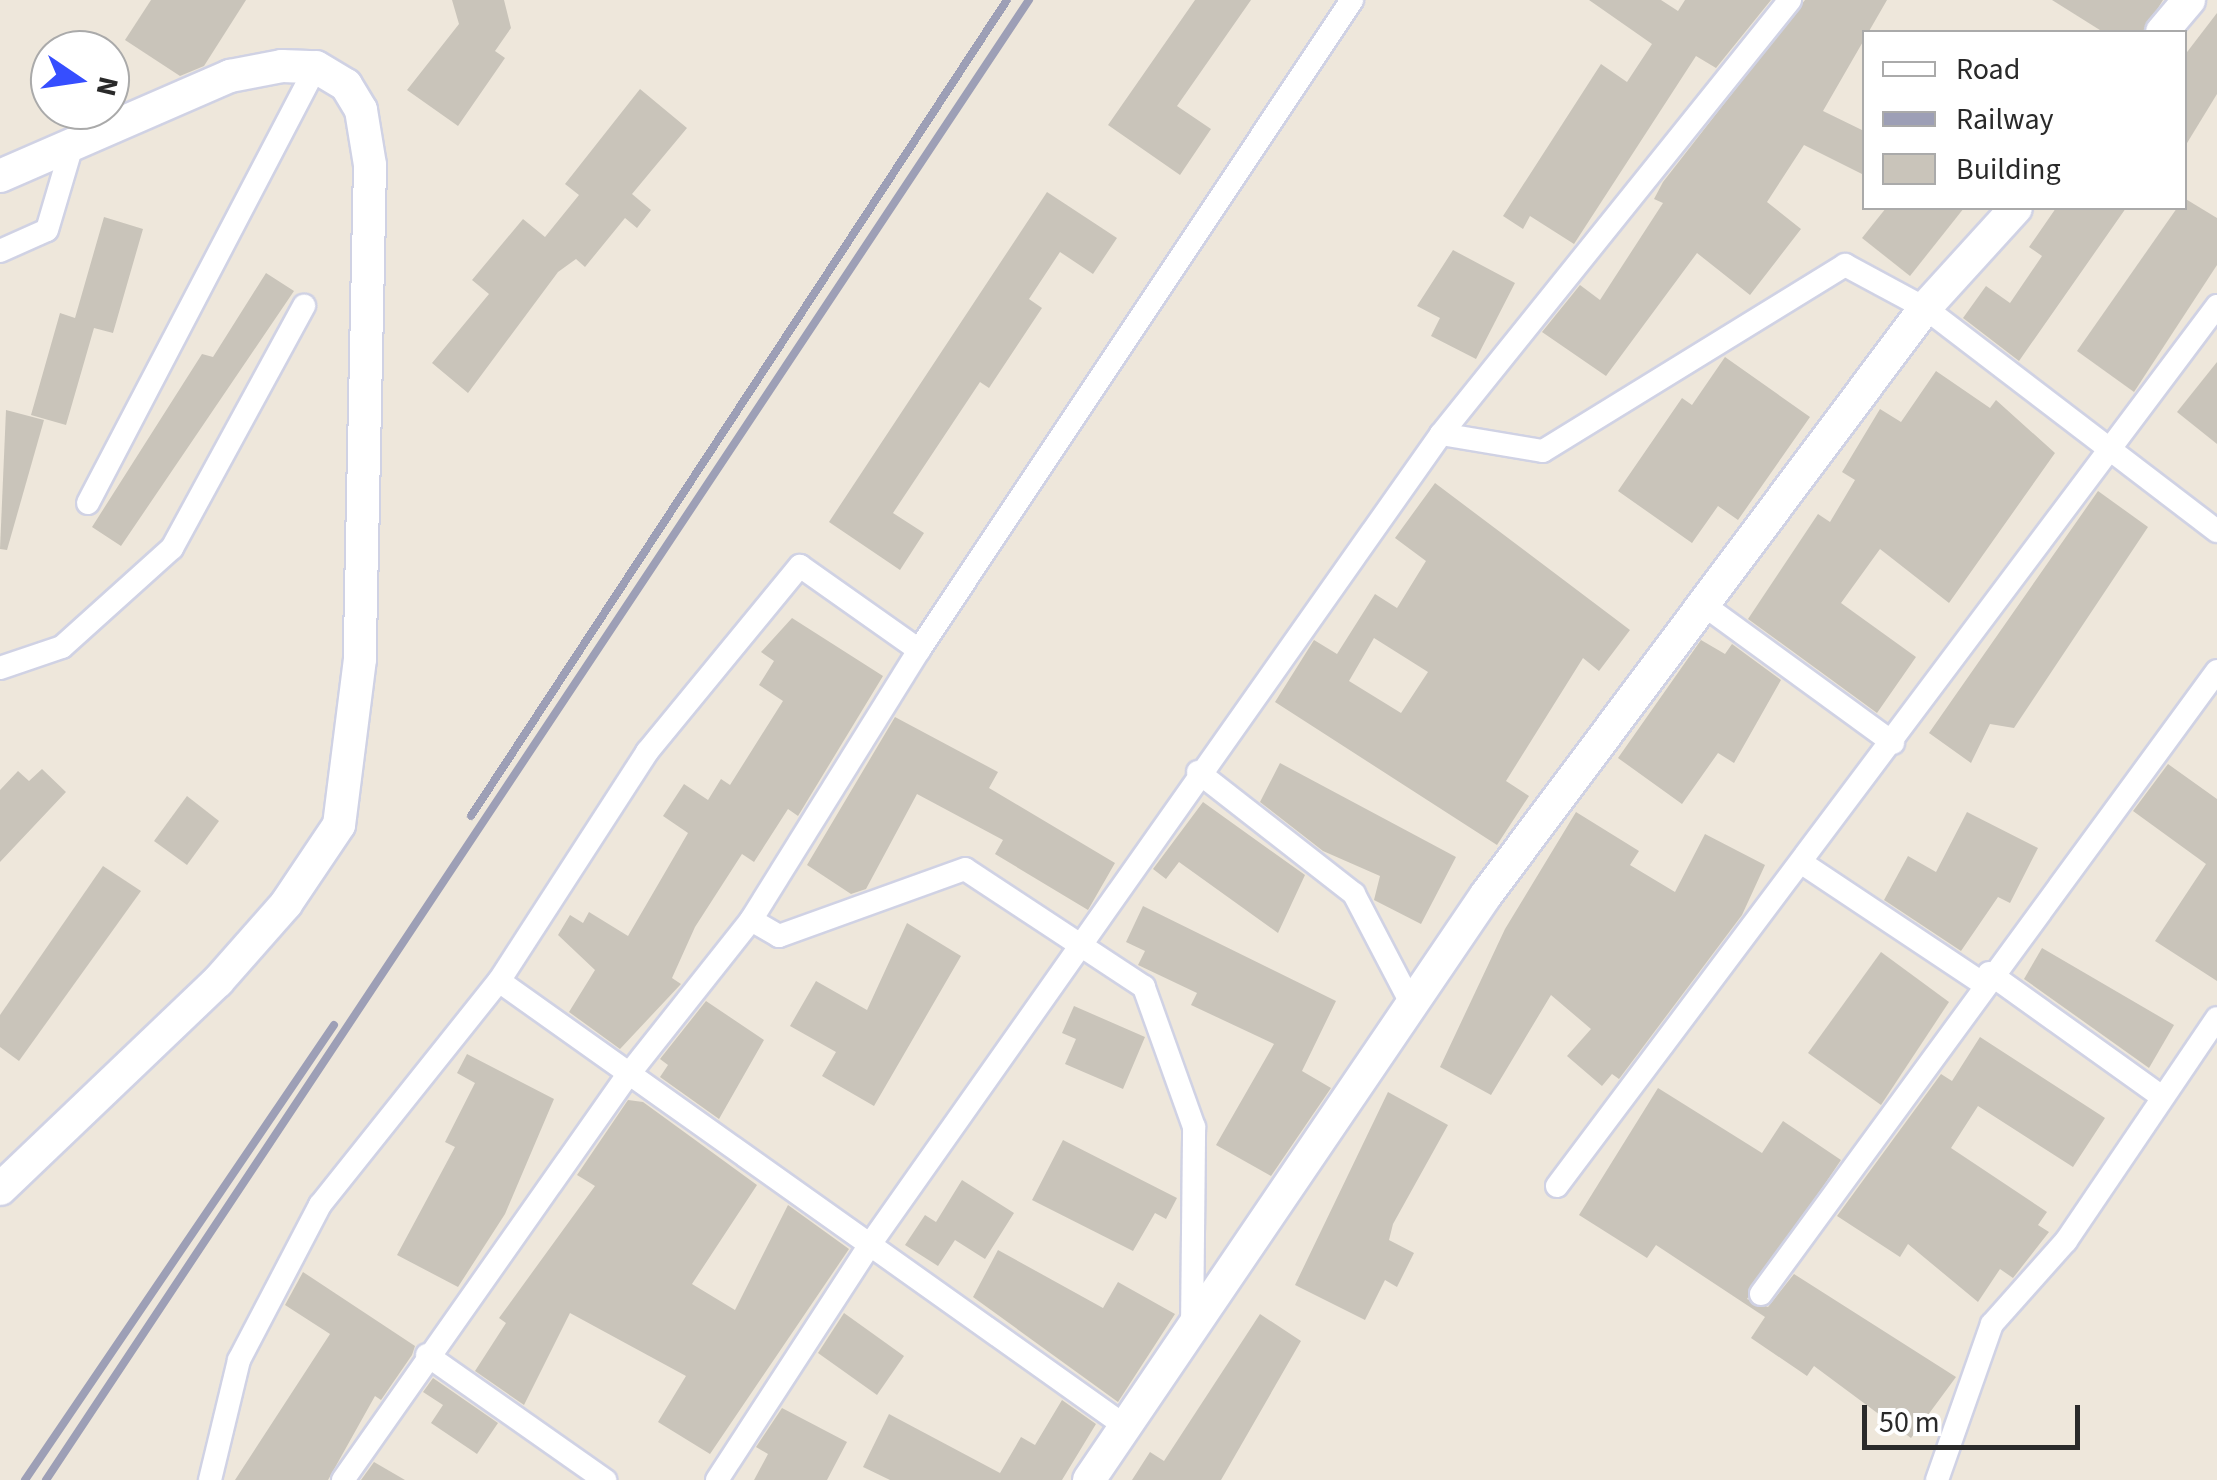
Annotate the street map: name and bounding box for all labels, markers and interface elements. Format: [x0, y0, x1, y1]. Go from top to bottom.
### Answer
north arrow [30, 30, 130, 130]
legend [1862, 30, 2187, 210]
text: Road [1956, 48, 2020, 91]
text: N [86, 73, 129, 100]
text: Railway [1956, 98, 2054, 141]
text: Building [1956, 148, 2061, 191]
scale bar [1867, 1385, 2084, 1447]
text: 50 m [1879, 1401, 1940, 1444]

